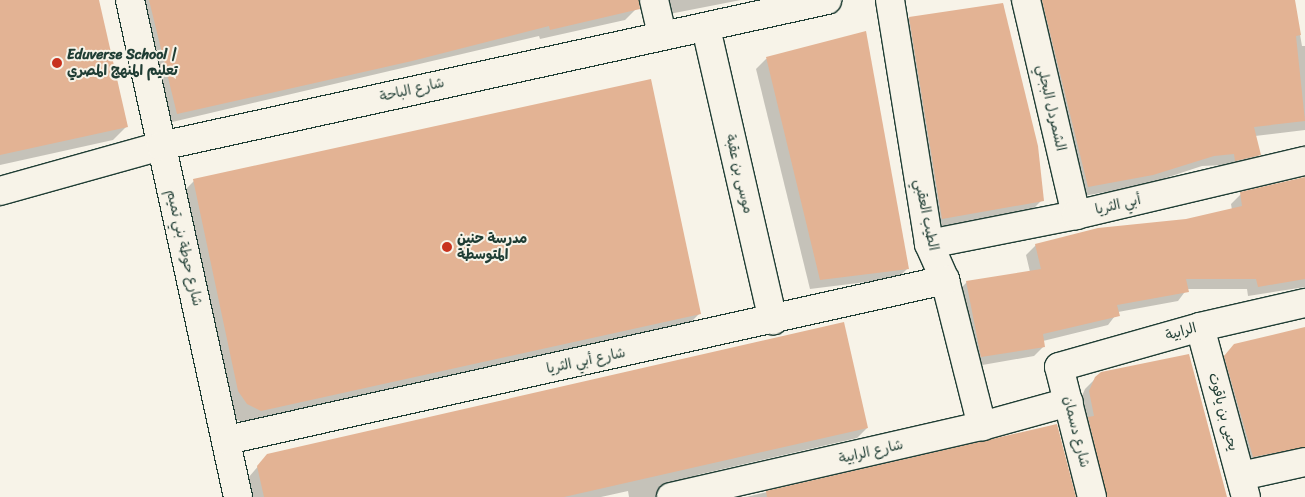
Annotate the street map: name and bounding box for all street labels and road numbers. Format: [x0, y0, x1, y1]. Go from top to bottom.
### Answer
street label: الشمردل البجلي [1033, 63, 1069, 153]
street label: شارع الباحة [378, 74, 446, 106]
street label: موسى بن عقبة [722, 133, 756, 215]
street label: الطيب العقبي [910, 178, 942, 252]
street label: شارع حوطة بني تميم [162, 188, 206, 308]
street label: أبي الثريا [1094, 192, 1142, 218]
street label: الرابية [1163, 320, 1199, 344]
street label: شارع أبي الثريا [545, 344, 627, 378]
street label: يحيى بن ياقوت [1205, 371, 1241, 453]
street label: شارع دسمان [1059, 394, 1093, 470]
street label: شارع الرابية [837, 436, 905, 468]

